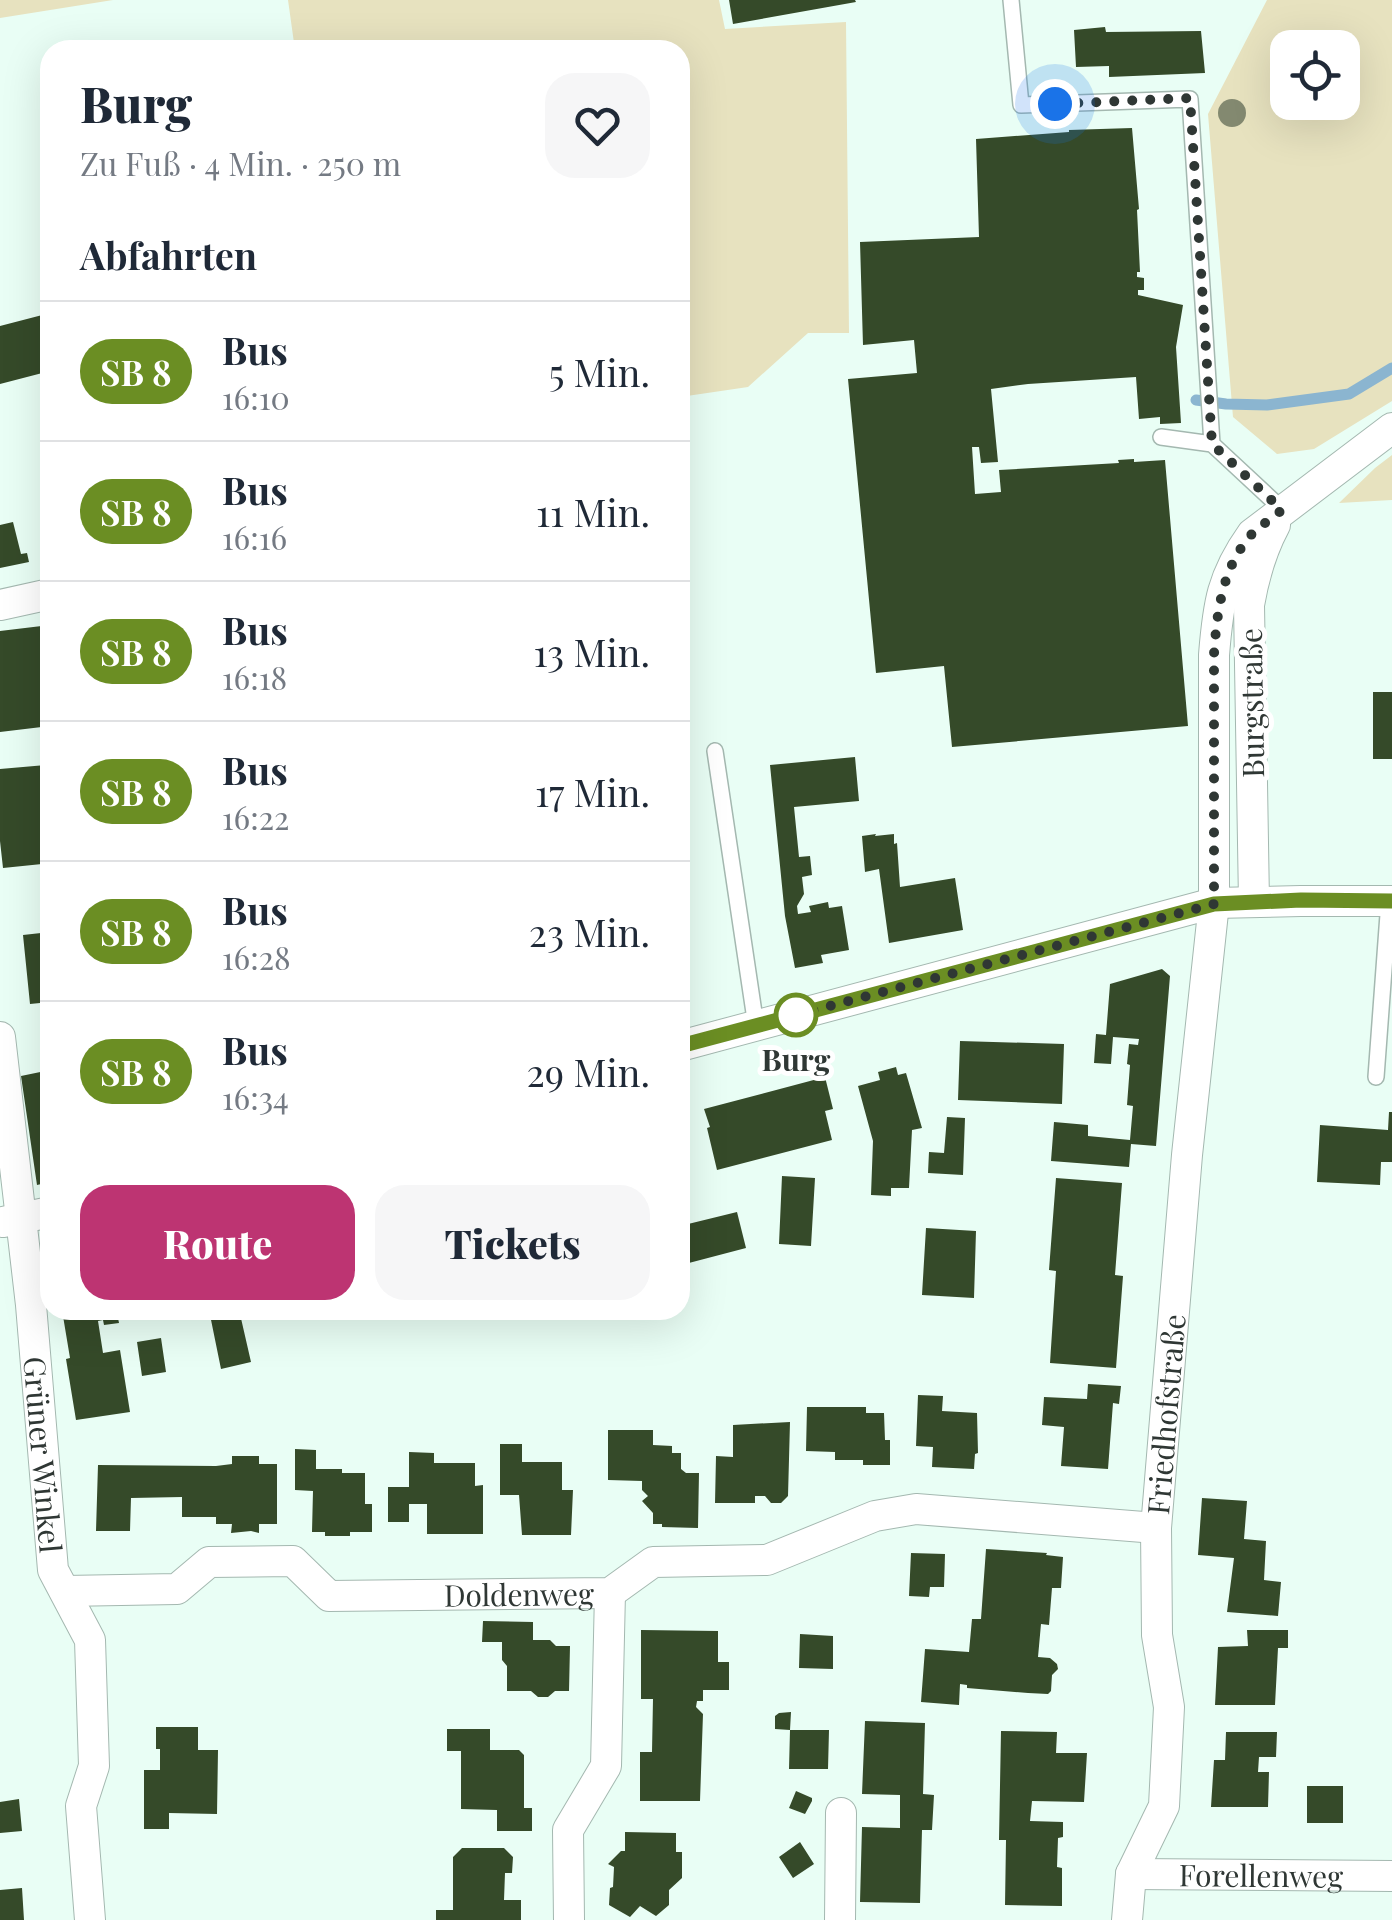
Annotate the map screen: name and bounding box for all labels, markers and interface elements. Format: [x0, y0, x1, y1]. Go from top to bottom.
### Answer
map controls [1270, 30, 1360, 120]
button: locate [1270, 30, 1360, 120]
text: Burg [80, 71, 192, 135]
button: heart [545, 73, 650, 178]
your location [1030, 79, 1080, 129]
text: Zu Fuß · 4 Min. · 250 m [80, 141, 401, 184]
text: Abfahrten [80, 229, 257, 280]
text: Bus [222, 324, 288, 375]
text: 5 Min. [549, 346, 650, 397]
text: SB 8 [100, 348, 172, 395]
text: 16:10 [222, 375, 290, 418]
text: Bus [222, 464, 288, 515]
text: 11 Min. [536, 486, 650, 537]
text: SB 8 [100, 488, 172, 535]
text: 16:16 [222, 515, 287, 558]
text: Bus [222, 604, 288, 655]
text: 13 Min. [533, 626, 650, 677]
text: SB 8 [100, 628, 172, 675]
street label: Burgstraße [1230, 628, 1272, 778]
text: 16:18 [222, 655, 287, 698]
text: Bus [222, 744, 288, 795]
text: 17 Min. [535, 766, 650, 817]
text: SB 8 [100, 768, 172, 815]
text: 16:22 [222, 795, 289, 838]
text: Bus [222, 884, 288, 935]
text: 23 Min. [529, 906, 650, 957]
text: SB 8 [100, 908, 172, 955]
text: 16:28 [222, 935, 291, 978]
marker: Burg [775, 994, 817, 1036]
text: Bus [222, 1024, 288, 1075]
place label: Burg [762, 1039, 831, 1079]
text: 29 Min. [526, 1046, 650, 1097]
text: SB 8 [100, 1048, 172, 1095]
text: 16:34 [222, 1075, 289, 1118]
button: Route [80, 1185, 355, 1300]
button: Tickets [375, 1185, 650, 1300]
street label: Friedhofstraße [1137, 1312, 1194, 1516]
street label: Grüner Winkel [15, 1355, 72, 1554]
street label: Doldenweg [444, 1573, 594, 1615]
street label: Forellenweg [1179, 1854, 1343, 1896]

